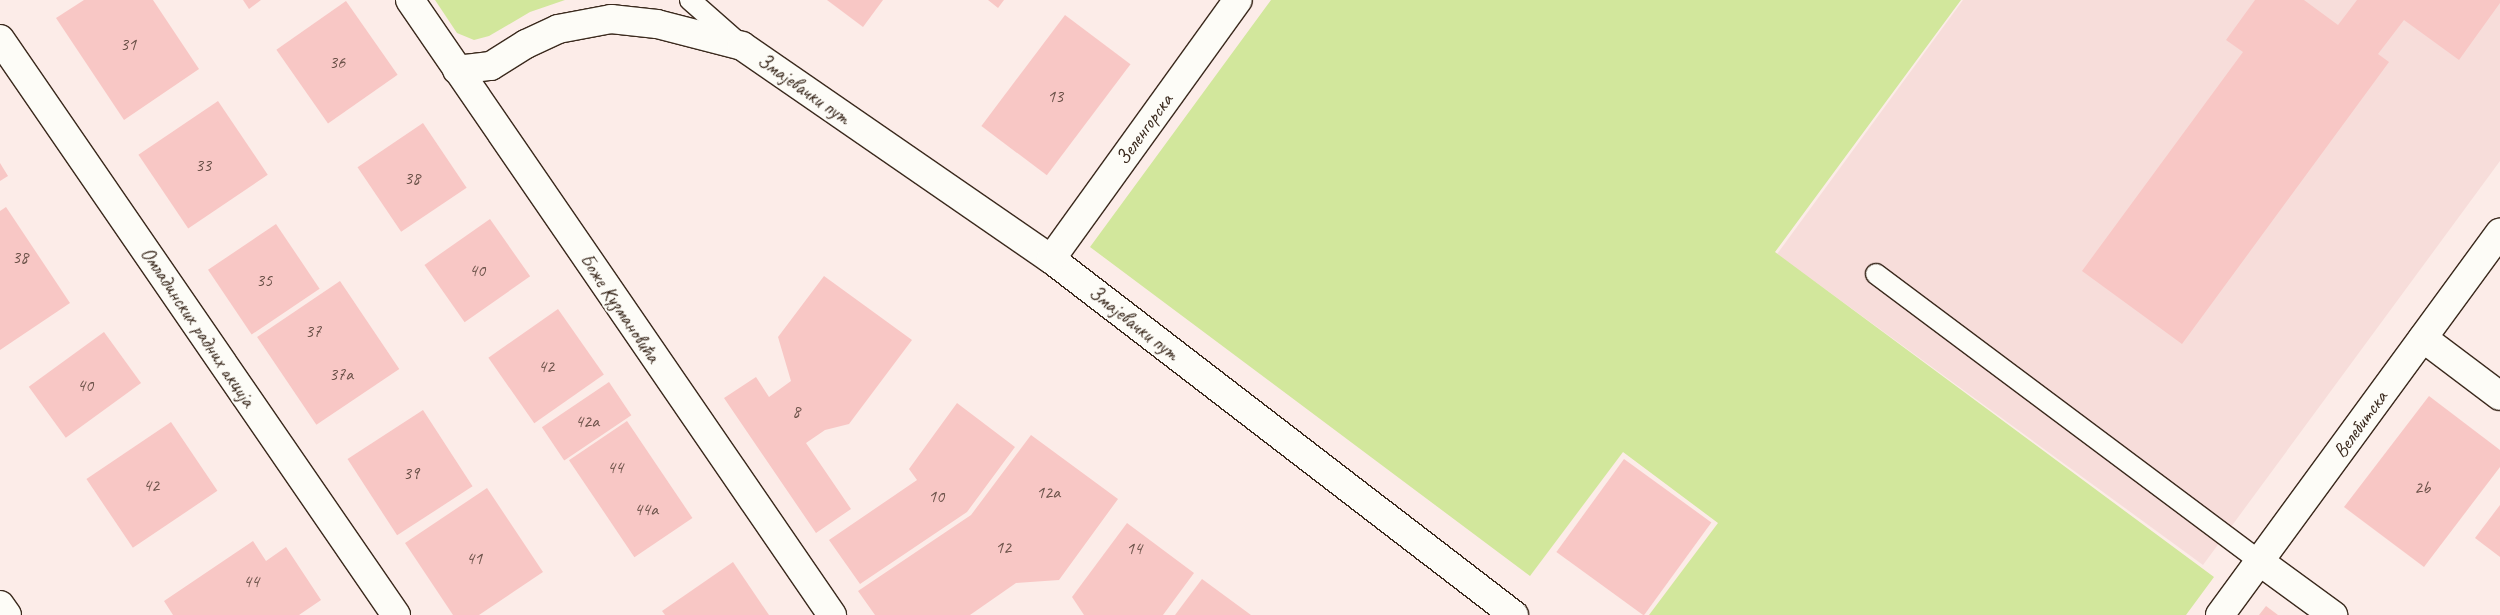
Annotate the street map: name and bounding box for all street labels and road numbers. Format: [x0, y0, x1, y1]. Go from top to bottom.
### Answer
street label: Змајевачки пут [753, 48, 855, 130]
street label: Зеленгорска [1110, 89, 1178, 169]
street label: Омладинских радних акција [135, 242, 261, 412]
street label: Боже Кузмановића [575, 249, 665, 367]
street label: Змајевачки пут [1084, 280, 1184, 366]
street label: Велебитска [2328, 386, 2392, 462]

